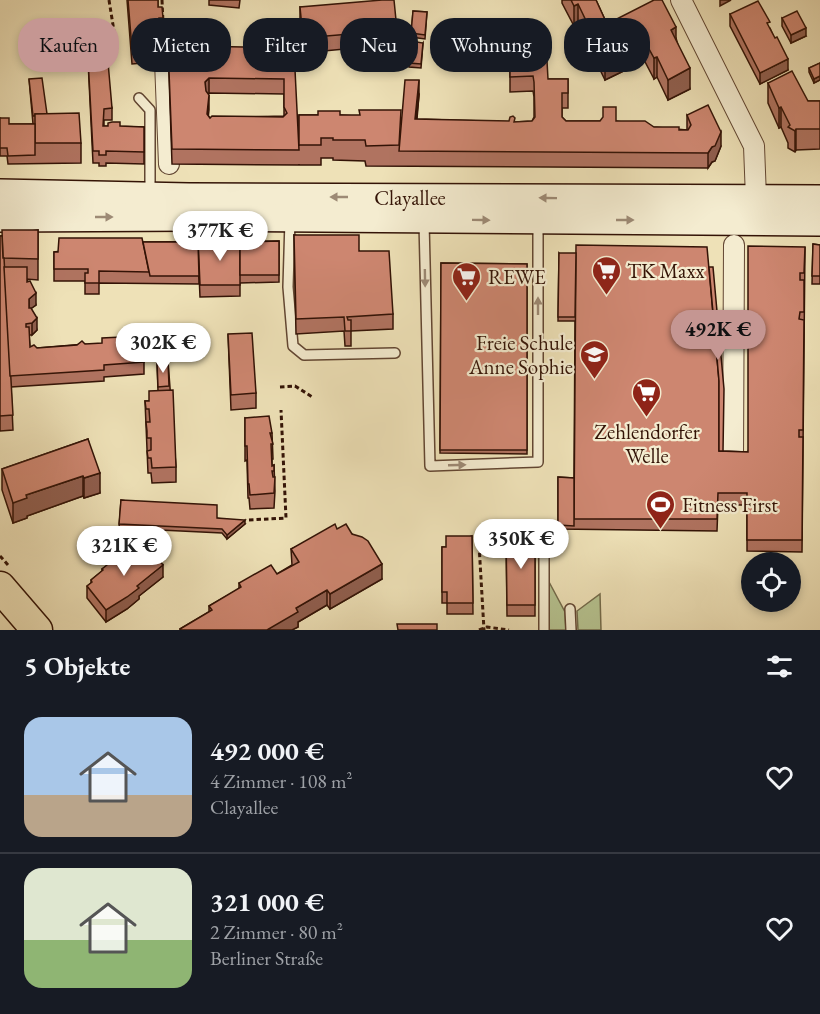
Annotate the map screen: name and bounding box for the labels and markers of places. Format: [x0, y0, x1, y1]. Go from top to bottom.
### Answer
pin: 377K € [171, 211, 269, 262]
supermarket icon: TK Maxx [590, 254, 622, 296]
place label: TK Maxx [627, 257, 705, 284]
supermarket icon: REWE [451, 260, 483, 302]
place label: REWE [488, 263, 546, 290]
pin: 492K € [669, 310, 767, 361]
pin: 302K € [114, 323, 212, 374]
place label: Freie Schule Anne Sophie [468, 329, 573, 380]
school or university icon: Freie Schule Anne Sophie [578, 338, 610, 380]
supermarket icon: Zehlendorfer Welle [631, 376, 663, 418]
place label: Zehlendorfer Welle [594, 418, 700, 469]
sports icon: Fitness First [645, 488, 677, 530]
place label: Fitness First [682, 491, 778, 518]
pin: 350K € [472, 519, 570, 570]
pin: 321K € [75, 526, 173, 577]

